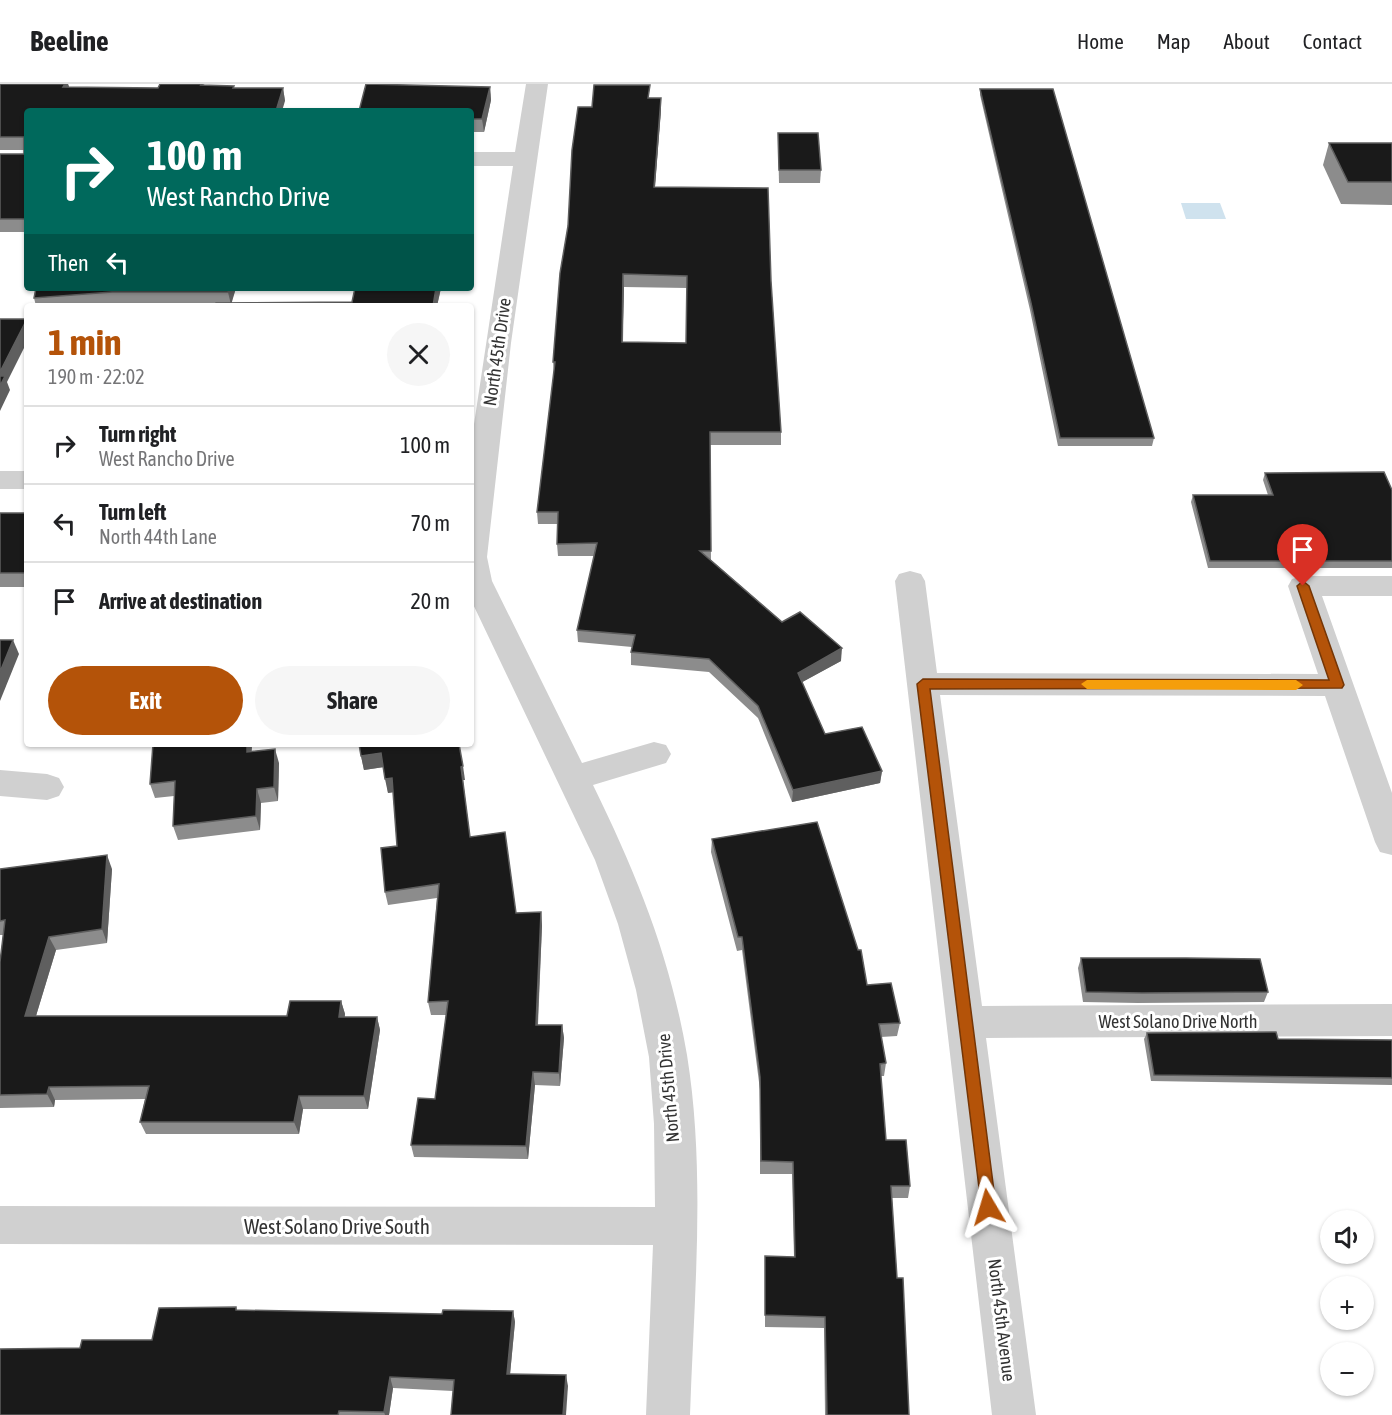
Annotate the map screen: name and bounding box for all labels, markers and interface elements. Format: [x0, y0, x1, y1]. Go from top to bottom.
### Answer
text: Beeline [30, 25, 109, 57]
text: Home [1077, 29, 1124, 53]
text: Map [1157, 29, 1191, 53]
text: About [1224, 29, 1270, 53]
text: Contact [1303, 29, 1362, 53]
text: 100 m [147, 131, 242, 179]
icon: right [48, 132, 126, 210]
text: West Rancho Drive [147, 181, 330, 212]
icon: left [101, 246, 134, 279]
text: Then [48, 250, 89, 276]
street label: North 45th Drive [479, 297, 515, 407]
text: 1 min [48, 321, 122, 363]
button: close [387, 323, 450, 386]
text: 190 m · 22:02 [48, 365, 145, 388]
text: Turn right [99, 421, 176, 447]
icon: right [48, 429, 81, 462]
text: 100 m [400, 432, 450, 458]
text: West Rancho Drive [99, 447, 235, 470]
text: Turn left [99, 499, 166, 525]
icon: left [48, 507, 81, 540]
text: 70 m [410, 510, 450, 536]
pin [1277, 524, 1328, 586]
text: North 44th Lane [99, 525, 217, 548]
icon: arrive [1286, 533, 1319, 566]
icon: arrive [48, 585, 81, 618]
text: Arrive at destination [99, 588, 262, 614]
text: 20 m [410, 588, 450, 614]
button: Exit [48, 666, 243, 735]
button: Share [255, 666, 450, 735]
street label: West Solano Drive North [1098, 1011, 1258, 1032]
street label: North 45th Drive [653, 1033, 683, 1143]
position arrow [956, 1175, 1020, 1239]
map controls [1320, 1210, 1374, 1396]
button: sound [1320, 1210, 1374, 1264]
street label: West Solano Drive South [244, 1214, 430, 1238]
street label: North 45th Avenue [984, 1257, 1020, 1383]
button: + [1320, 1276, 1374, 1330]
button: − [1320, 1342, 1374, 1396]

